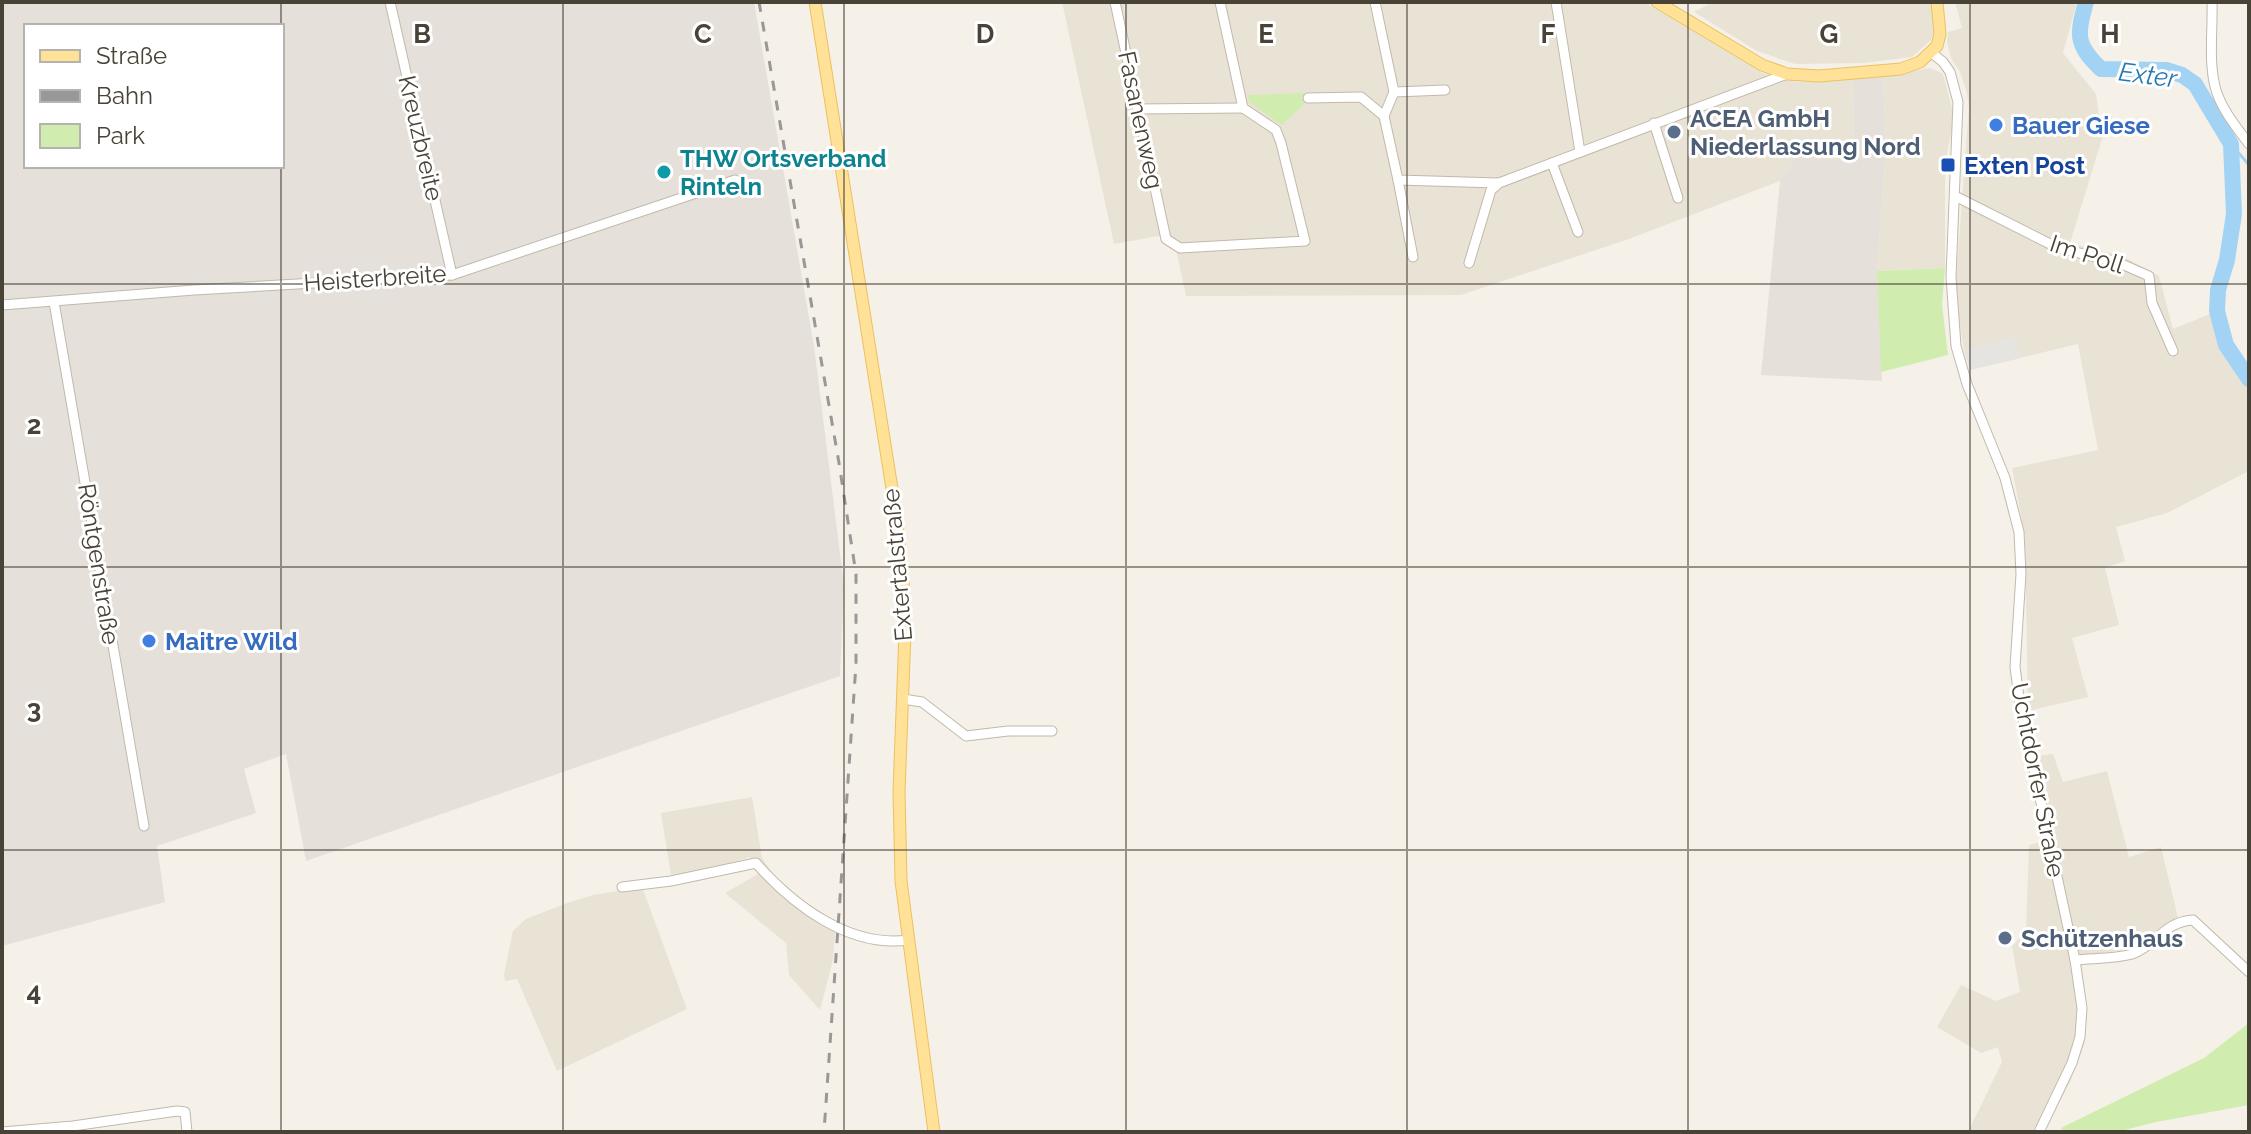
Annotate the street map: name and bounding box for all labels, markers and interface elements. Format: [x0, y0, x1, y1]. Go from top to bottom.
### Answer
text: B [413, 19, 431, 49]
text: C [694, 19, 712, 49]
text: D [976, 19, 994, 49]
text: E [1258, 19, 1274, 49]
text: F [1541, 19, 1556, 49]
text: G [1820, 19, 1838, 49]
text: H [2100, 19, 2120, 49]
legend [24, 24, 284, 168]
text: Straße [96, 41, 167, 70]
street label: Fasanenweg [1112, 48, 1170, 192]
water label: Exter [2117, 57, 2180, 94]
street label: Kreuzbreite [393, 73, 449, 203]
text: Bahn [96, 81, 153, 110]
place label: ACEA GmbH Niederlassung Nord [1690, 104, 1921, 161]
place label: Bauer Giese [2012, 111, 2150, 140]
marker: Bauer Giese [1987, 116, 2005, 134]
text: Park [96, 121, 145, 150]
marker: ACEA GmbH Niederlassung Nord [1665, 123, 1683, 141]
place label: THW Ortsverband Rinteln [680, 144, 886, 201]
place label: Exten Post [1964, 151, 2085, 180]
marker: Exten Post [1939, 156, 1957, 174]
marker: THW Ortsverband Rinteln [655, 163, 673, 181]
street label: Im Poll [2046, 228, 2128, 280]
street label: Heisterbreite [303, 259, 447, 297]
text: 2 [27, 410, 41, 440]
street label: Röntgenstraße [72, 481, 126, 647]
street label: Extertalstraße [876, 487, 918, 643]
place label: Maitre Wild [165, 627, 298, 656]
marker: Maitre Wild [140, 632, 158, 650]
street label: Uchtdorfer Straße [2005, 680, 2071, 880]
text: 3 [27, 694, 41, 724]
place label: Schützenhaus [2021, 924, 2183, 953]
marker: Schützenhaus [1996, 929, 2014, 947]
text: 4 [27, 977, 41, 1007]

